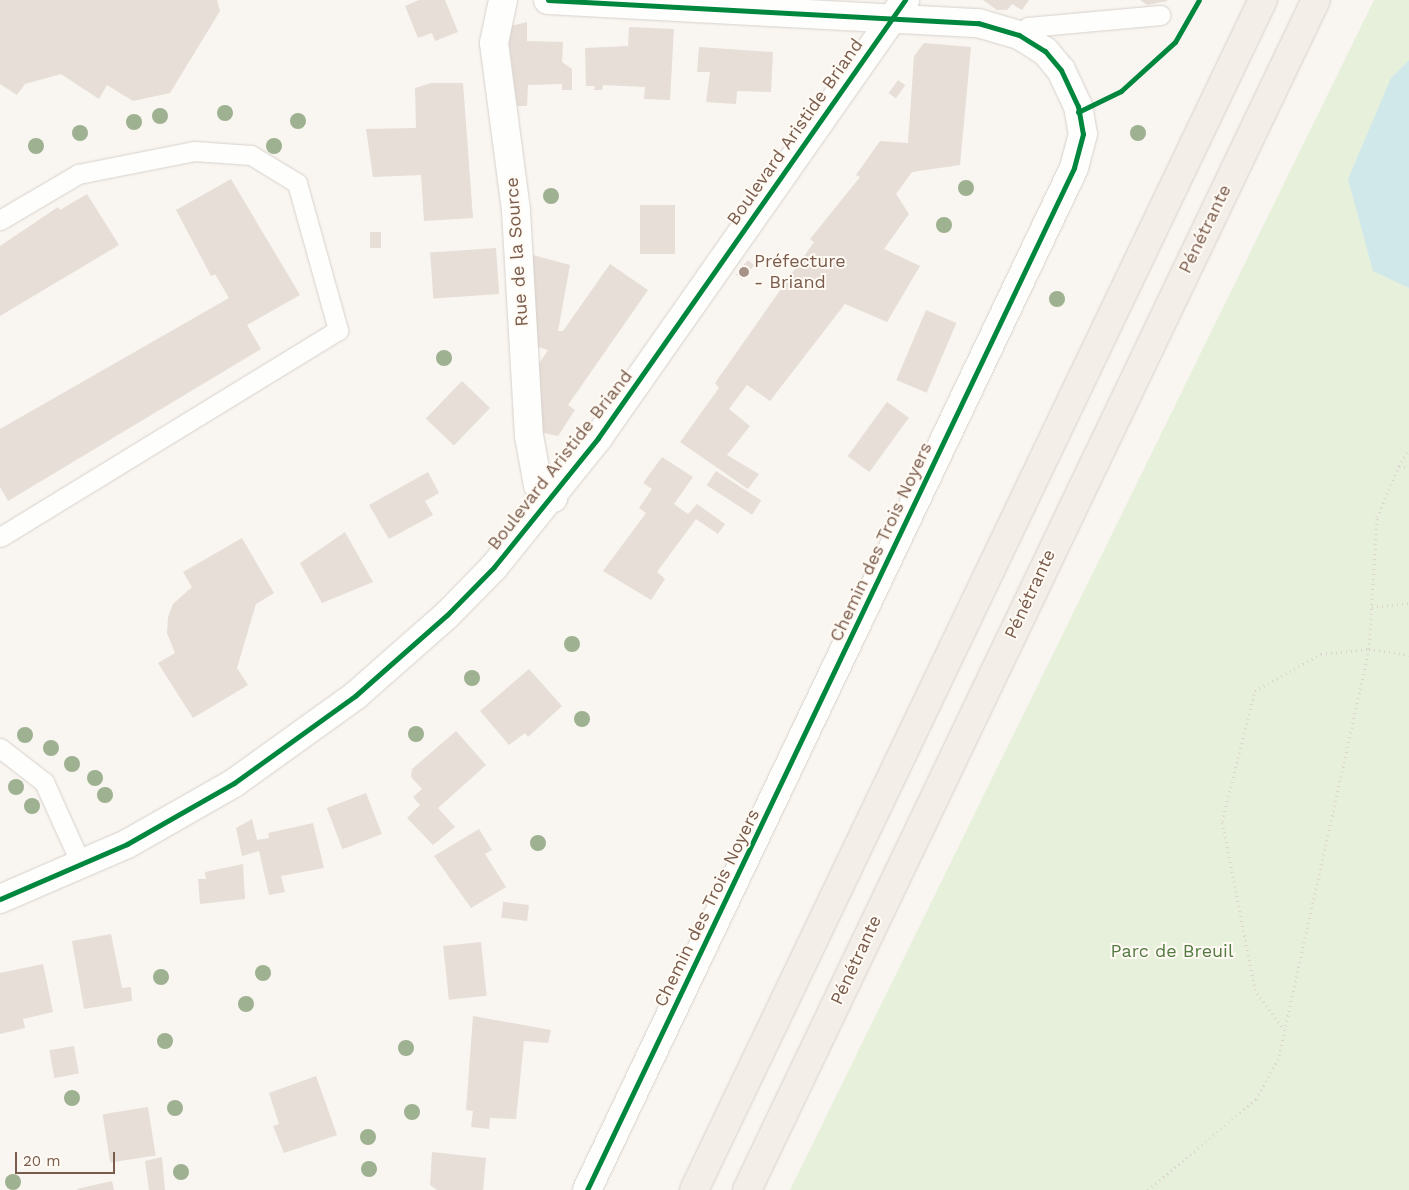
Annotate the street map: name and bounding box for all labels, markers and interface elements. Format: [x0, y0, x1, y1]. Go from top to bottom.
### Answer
street label: Boulevard Aristide Briand [722, 34, 868, 230]
street label: Rue de la Source [501, 176, 533, 328]
street label: Pénétrante [1174, 181, 1236, 277]
place label: Préfecture - Briand [754, 251, 846, 294]
marker: Préfecture - Briand [738, 266, 750, 278]
street label: Boulevard Aristide Briand [483, 365, 637, 555]
street label: Chemin des Trois Noyers [825, 439, 937, 645]
street label: Pénétrante [1000, 546, 1060, 642]
street label: Chemin des Trois Noyers [650, 805, 764, 1011]
street label: Pénétrante [826, 912, 886, 1008]
park label: Parc de Breuil [1111, 940, 1233, 962]
scale bar [18, 1142, 118, 1174]
text: 20 m [23, 1152, 61, 1170]

